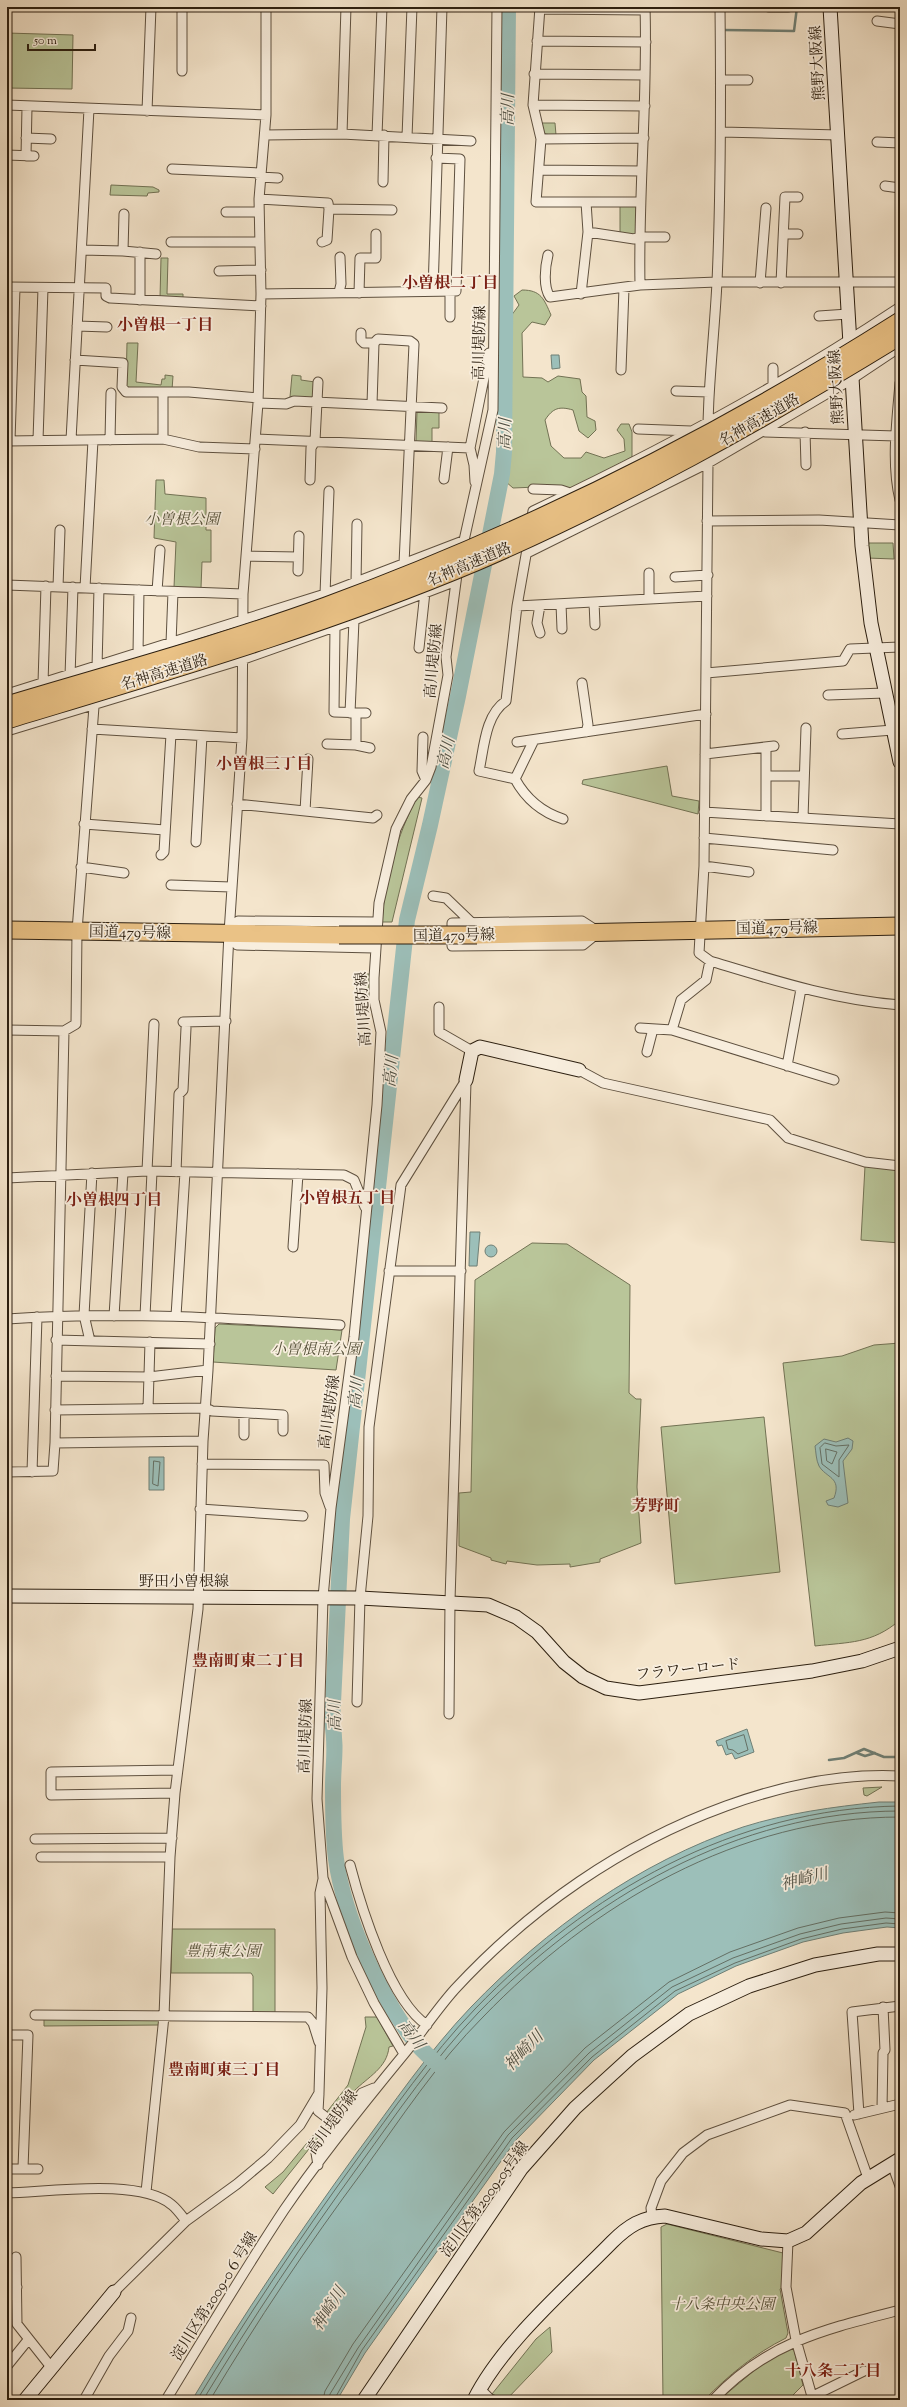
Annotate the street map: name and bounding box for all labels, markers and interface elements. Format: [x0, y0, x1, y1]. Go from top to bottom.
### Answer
street label: 熊野大阪線 [806, 25, 831, 101]
scale bar [28, 26, 95, 52]
text: 50 m [33, 32, 57, 50]
water label: 高川 [498, 92, 521, 126]
district label: 小曽根二丁目 [402, 273, 498, 296]
street label: 高川堤防線 [469, 305, 492, 381]
district label: 小曽根一丁目 [117, 315, 213, 338]
street label: 熊野大阪線 [825, 349, 850, 425]
street label: 名神高速道路 [716, 390, 804, 453]
water label: 高川 [494, 416, 519, 450]
park label: 小曽根公園 [144, 510, 222, 531]
street label: 名神高速道路 [424, 538, 515, 593]
street label: 高川堤防線 [421, 623, 448, 699]
street label: 名神高速道路 [118, 650, 211, 697]
water label: 高川 [433, 733, 463, 772]
district label: 小曽根三丁目 [216, 754, 312, 777]
street label: 国道479号線 [736, 918, 818, 941]
street label: 国道479号線 [89, 922, 171, 945]
street label: 国道479号線 [413, 925, 495, 948]
street label: 高川堤防線 [351, 971, 378, 1047]
water label: 高川 [379, 1052, 406, 1088]
district label: 小曽根五丁目 [299, 1188, 395, 1211]
district label: 小曽根四丁目 [66, 1190, 162, 1213]
park label: 小曽根南公園 [271, 1340, 364, 1361]
street label: 高川堤防線 [315, 1374, 346, 1451]
water label: 高川 [344, 1374, 371, 1410]
district label: 芳野町 [632, 1496, 680, 1519]
street label: 野田小曽根線 [139, 1572, 229, 1593]
district label: 豊南町東二丁目 [192, 1651, 304, 1674]
street label: フラワーロード [635, 1655, 741, 1686]
street label: 高川堤防線 [295, 1698, 318, 1774]
water label: 高川 [324, 1698, 349, 1732]
water label: 神崎川 [779, 1863, 833, 1897]
park label: 豊南東公園 [185, 1942, 263, 1963]
water label: 高川 [391, 2016, 430, 2057]
water label: 神崎川 [500, 2025, 551, 2077]
district label: 豊南町東三丁目 [168, 2060, 280, 2083]
street label: 高川堤防線 [303, 2086, 364, 2159]
street label: 淀川区第2009-05号線 [436, 2138, 534, 2262]
street label: 淀川区第2009-0６号線 [167, 2228, 263, 2365]
water label: 神崎川 [308, 2281, 354, 2336]
park label: 十八条中央公園 [669, 2295, 777, 2316]
district label: 十八条二丁目 [785, 2361, 881, 2384]

